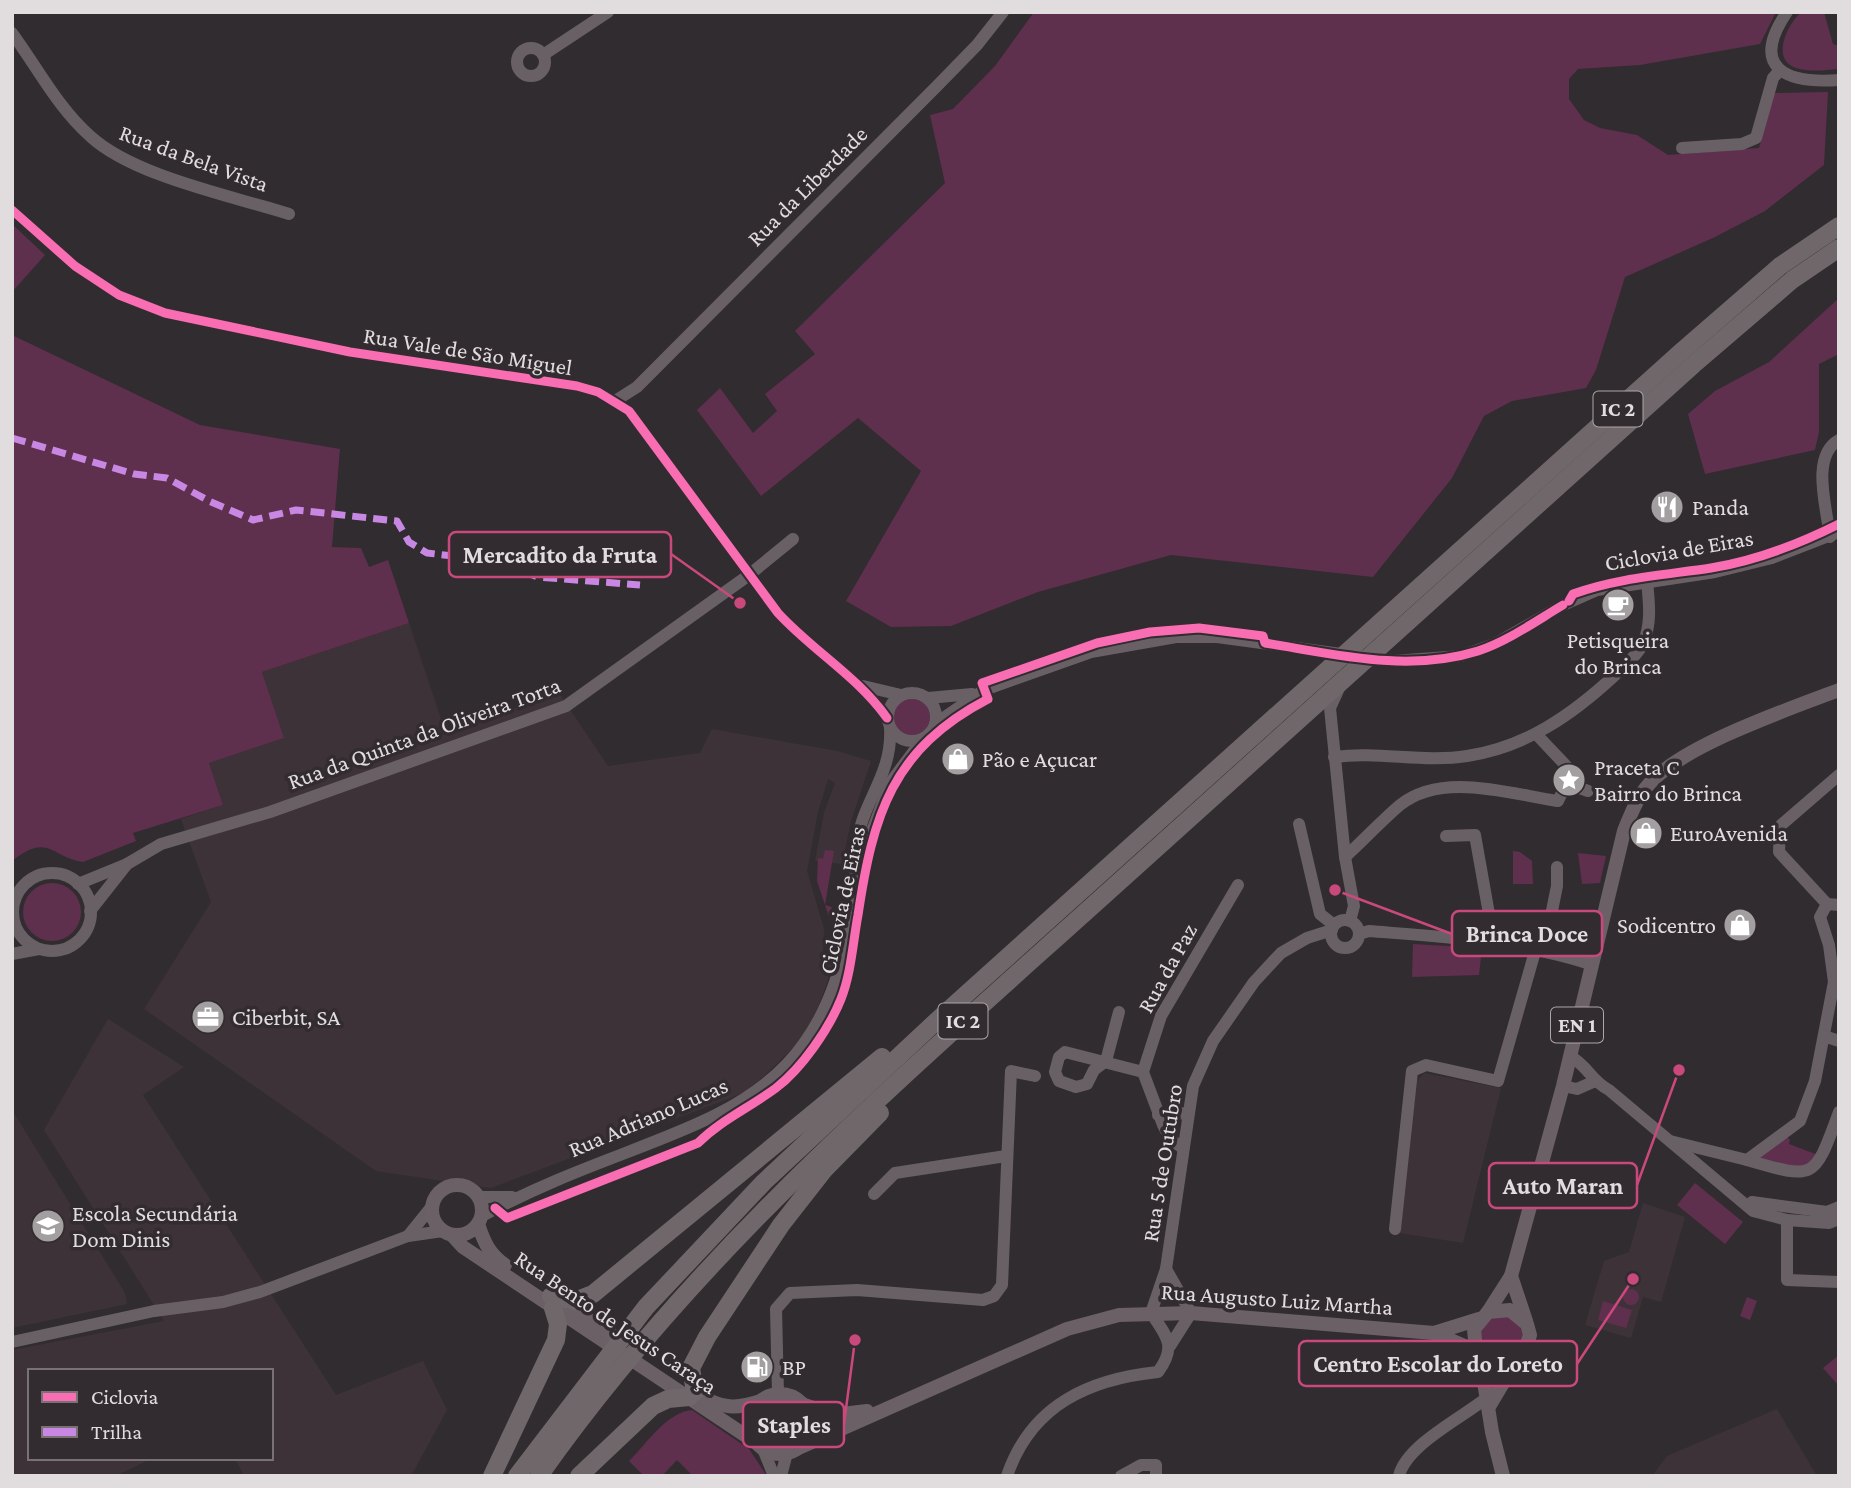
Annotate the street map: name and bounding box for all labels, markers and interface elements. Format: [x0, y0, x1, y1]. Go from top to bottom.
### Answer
street label: Rua da Bela Vista [116, 119, 272, 197]
street label: Rua da Liberdade [742, 121, 872, 251]
street label: Rua Vale de São Miguel [362, 322, 574, 380]
road number: IC 2 [1594, 392, 1642, 426]
restaurant icon: Panda [1648, 488, 1686, 526]
place label: Panda [1692, 494, 1749, 520]
street label: Ciclovia de Eiras [1603, 524, 1755, 576]
callout: Mercadito da Fruta [449, 532, 671, 577]
text: Mercadito da Fruta [463, 541, 657, 568]
cafe icon: Petisqueira do Brinca [1599, 586, 1637, 624]
place label: Petisqueira do Brinca [1567, 627, 1670, 679]
street label: Rua da Quinta da Oliveira Torta [284, 671, 564, 795]
shop icon: Pão e Açucar [939, 740, 977, 778]
place label: Pão e Açucar [982, 746, 1097, 772]
place label: Praceta C Bairro do Brinca [1594, 754, 1742, 806]
place icon: Praceta C Bairro do Brinca [1550, 761, 1588, 799]
shop icon: EuroAvenida [1627, 814, 1665, 852]
place label: EuroAvenida [1670, 820, 1788, 846]
street label: Ciclovia de Eiras [814, 824, 870, 976]
shop icon: Sodicentro [1721, 906, 1759, 944]
callout: Brinca Doce [1452, 911, 1602, 956]
place label: Sodicentro [1617, 912, 1716, 938]
street label: Rua da Paz [1132, 918, 1202, 1017]
text: Brinca Doce [1466, 920, 1588, 947]
office icon: Ciberbit, SA [189, 998, 227, 1036]
place label: Ciberbit, SA [232, 1004, 341, 1030]
road number: IC 2 [939, 1004, 988, 1038]
road number: EN 1 [1551, 1007, 1603, 1042]
street label: Rua Adriano Lucas [564, 1072, 732, 1162]
street label: Rua 5 de Outubro [1137, 1082, 1187, 1244]
callout: Auto Maran [1489, 1163, 1637, 1208]
text: Auto Maran [1502, 1172, 1623, 1199]
place label: Escola Secundária Dom Dinis [72, 1200, 238, 1252]
school or university icon: Escola Secundária Dom Dinis [29, 1207, 67, 1245]
street label: Rua Bento de Jesus Caraça [510, 1245, 722, 1400]
street label: Rua Augusto Luiz Martha [1160, 1278, 1394, 1320]
callout: Centro Escolar do Loreto [1299, 1341, 1577, 1386]
fuel station icon: BP [738, 1348, 776, 1386]
text: Centro Escolar do Loreto [1313, 1350, 1563, 1377]
place label: BP [782, 1354, 806, 1380]
legend [28, 1369, 273, 1460]
text: Ciclovia [91, 1385, 159, 1409]
callout: Staples [743, 1402, 844, 1447]
text: Staples [757, 1411, 831, 1438]
text: Trilha [91, 1420, 142, 1444]

